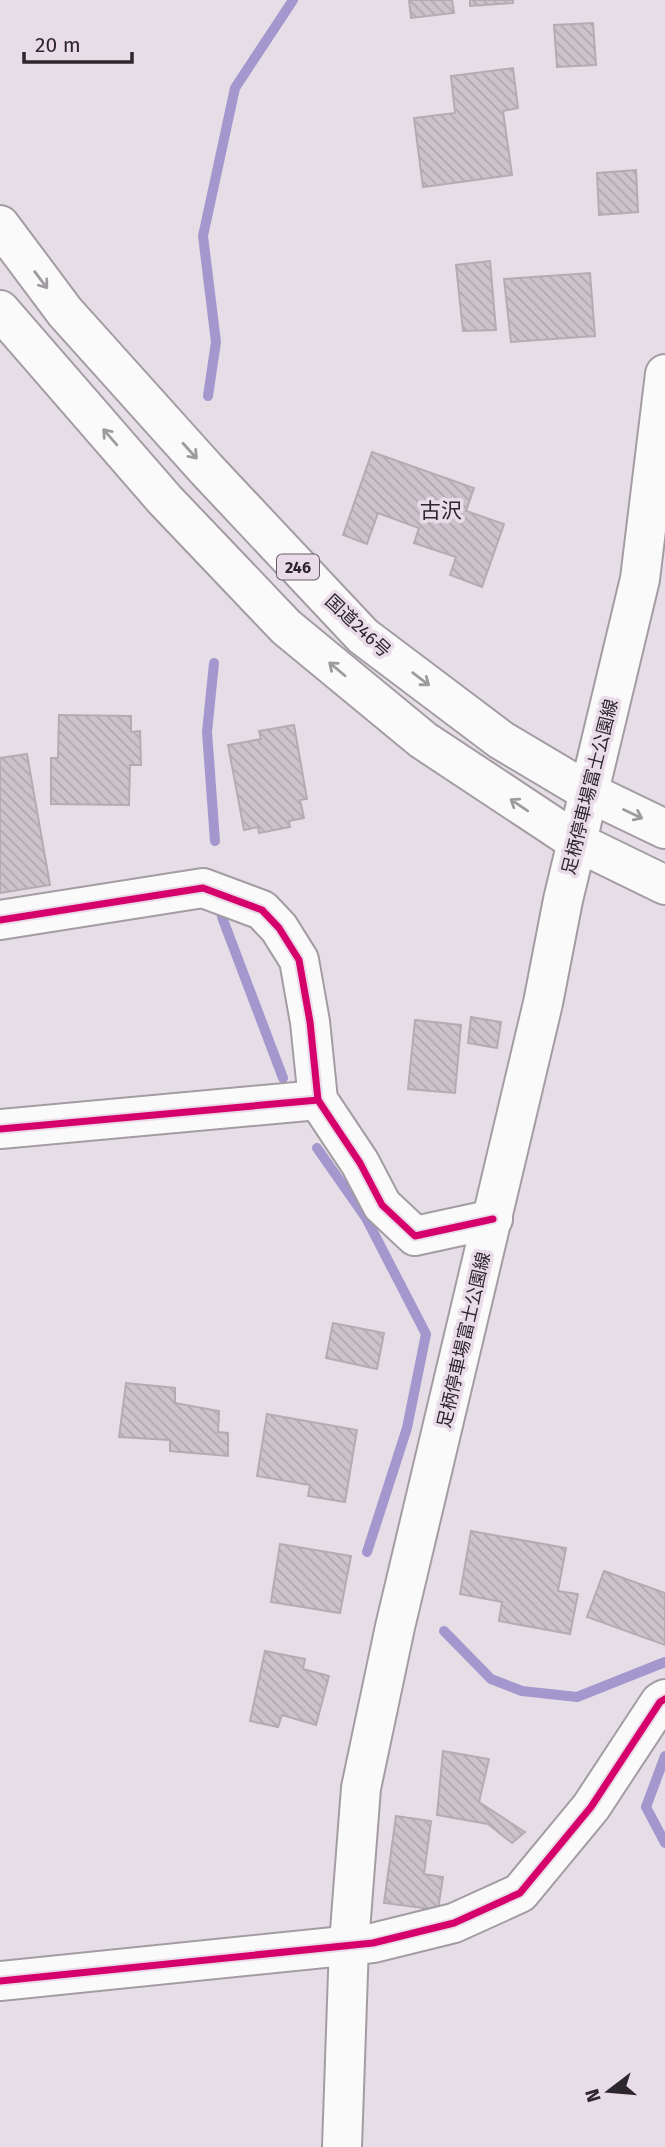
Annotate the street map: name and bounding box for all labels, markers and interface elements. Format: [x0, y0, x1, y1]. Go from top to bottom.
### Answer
scale bar [24, 21, 133, 65]
text: 20 m [35, 32, 81, 58]
one-way arrow [33, 270, 48, 289]
one-way arrow [102, 428, 118, 446]
one-way arrow [182, 442, 198, 460]
district label: 古沢 [420, 498, 462, 524]
road number: 246 [277, 554, 319, 580]
street label: 国道246号 [321, 590, 395, 662]
one-way arrow [328, 661, 346, 677]
one-way arrow [411, 672, 430, 687]
street label: 足柄停車場富士公園線 [558, 697, 622, 877]
one-way arrow [510, 797, 530, 811]
one-way arrow [622, 808, 643, 821]
street label: 足柄停車場富士公園線 [433, 1250, 495, 1430]
north arrow [574, 2056, 644, 2126]
text: N [580, 2086, 606, 2105]

